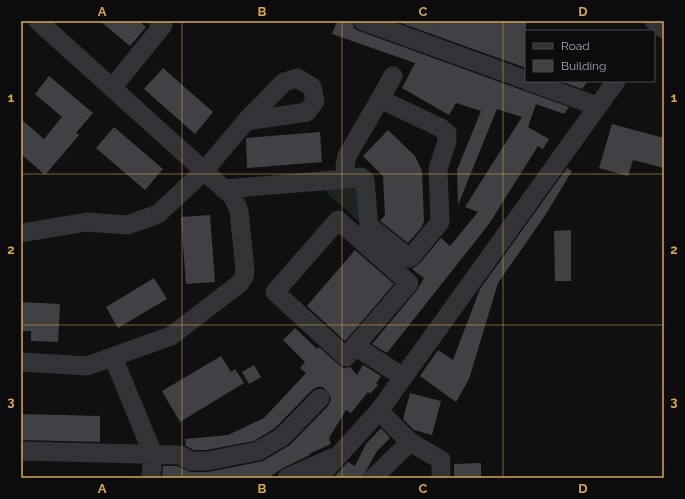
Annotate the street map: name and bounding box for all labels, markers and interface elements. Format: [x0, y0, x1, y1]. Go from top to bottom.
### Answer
text: A [98, 4, 107, 19]
text: B [258, 4, 267, 19]
text: C [419, 4, 428, 19]
text: D [578, 4, 588, 19]
legend [525, 30, 655, 82]
text: Road [561, 39, 590, 53]
text: Building [561, 59, 607, 73]
text: 1 [8, 90, 15, 105]
text: 1 [671, 90, 678, 105]
text: 2 [7, 242, 15, 257]
text: 2 [670, 242, 678, 257]
text: 3 [7, 394, 15, 409]
text: 3 [670, 394, 678, 409]
text: A [98, 481, 107, 496]
text: B [258, 481, 267, 496]
text: C [419, 481, 428, 496]
text: D [578, 481, 588, 496]

